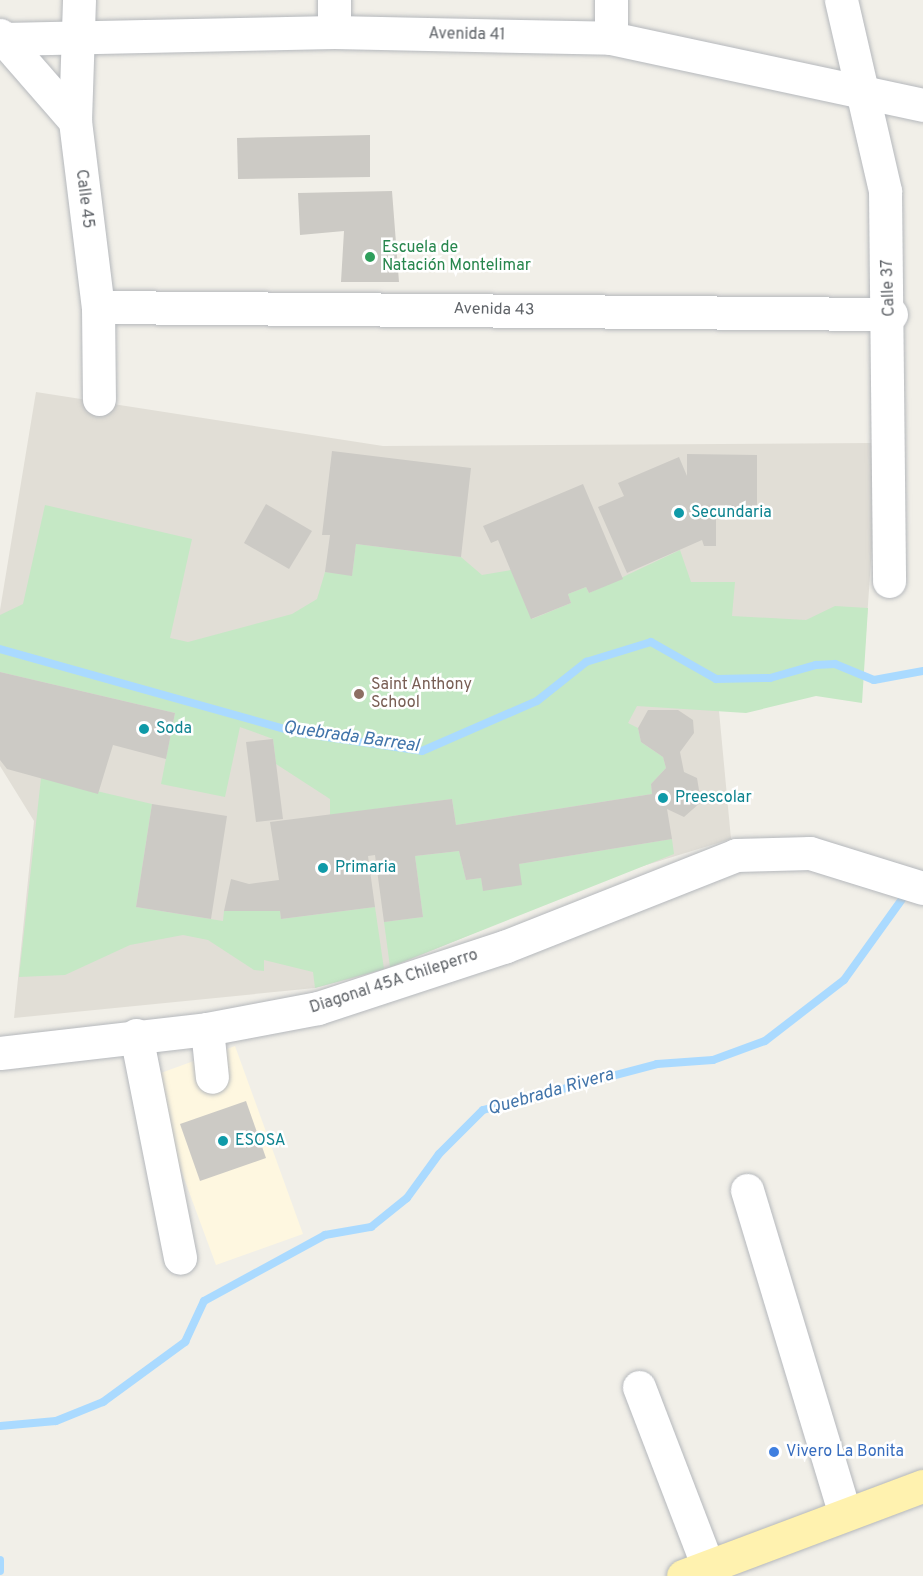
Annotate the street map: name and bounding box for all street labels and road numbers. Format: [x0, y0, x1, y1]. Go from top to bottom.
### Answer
street label: Avenida 41 [428, 25, 506, 45]
street label: Calle 45 [71, 168, 97, 230]
street label: Calle 37 [878, 259, 900, 317]
street label: Avenida 43 [453, 300, 535, 320]
street label: Diagonal 45A Chileperro [307, 946, 481, 1018]

